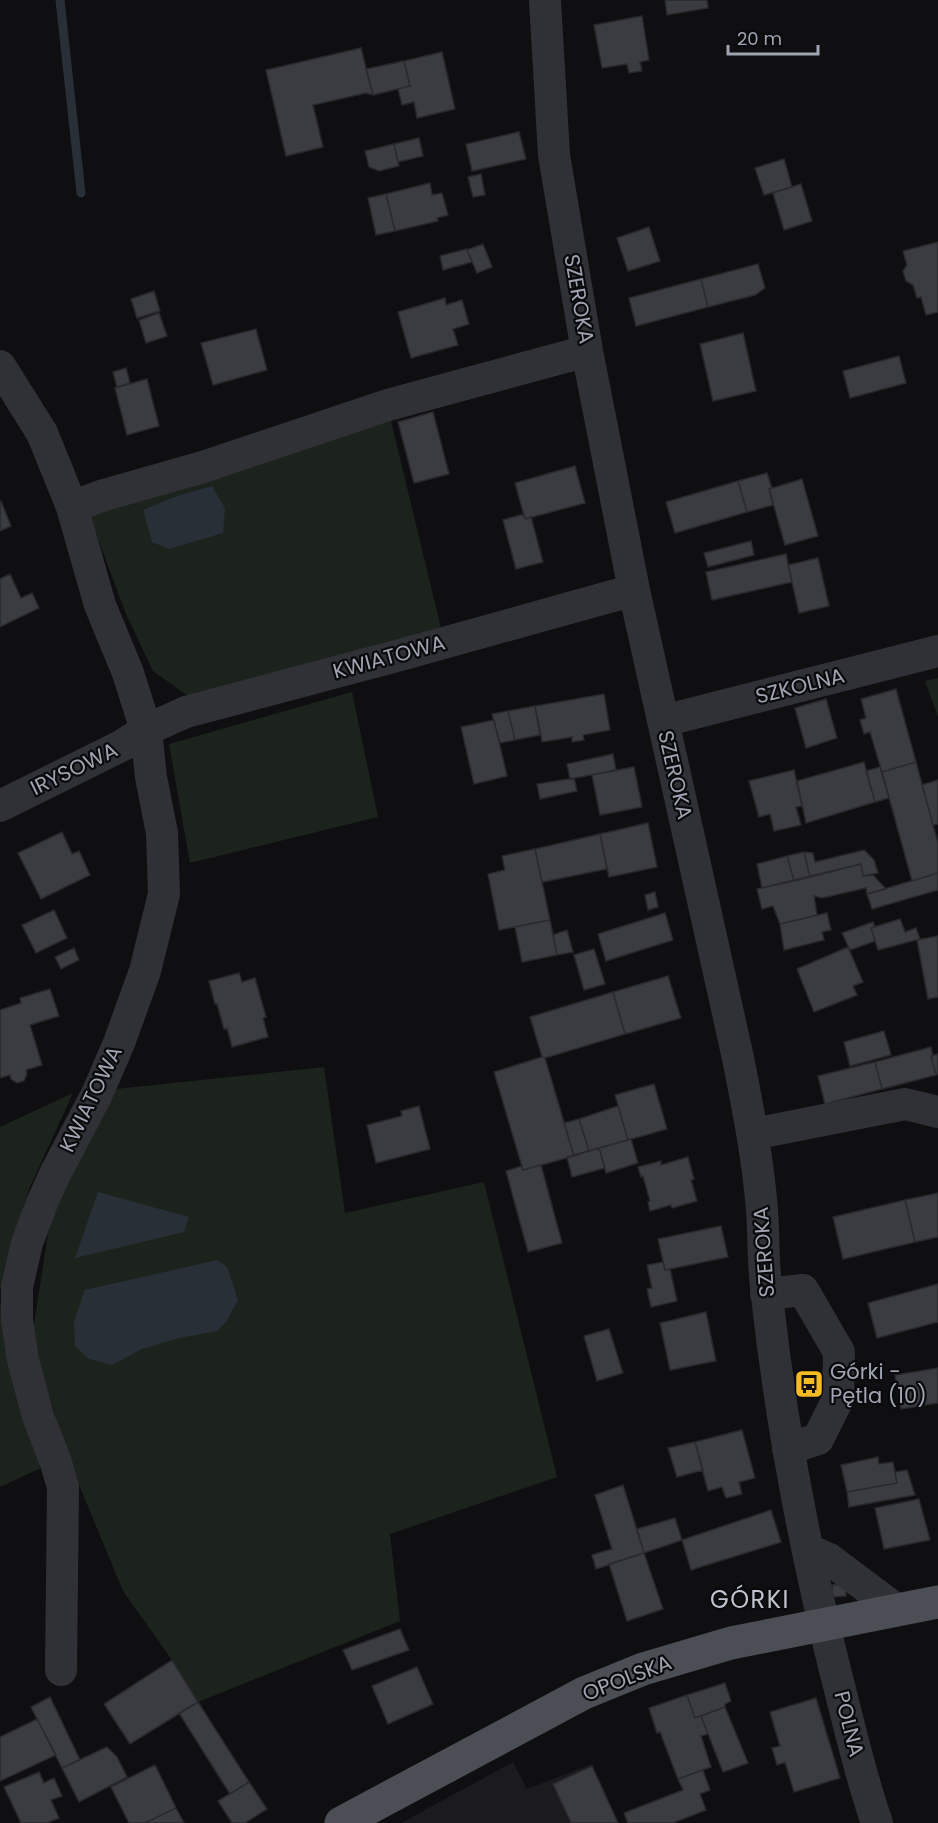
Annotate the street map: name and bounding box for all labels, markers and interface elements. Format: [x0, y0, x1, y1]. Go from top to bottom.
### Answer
scale bar [728, 18, 818, 56]
text: 20 m [737, 26, 782, 51]
street label: SZEROKA [557, 252, 602, 346]
street label: KWIATOWA [330, 628, 448, 685]
street label: SZKOLNA [752, 660, 847, 711]
street label: SZEROKA [651, 728, 700, 822]
street label: IRYSOWA [25, 735, 122, 802]
street label: KWIATOWA [52, 1041, 129, 1157]
street label: SZEROKA [746, 1206, 781, 1298]
place label: Górki - Pętla (10) [830, 1357, 927, 1410]
bus stop icon: Górki - Pętla (10) [793, 1368, 825, 1400]
district label: GÓRKI [710, 1583, 790, 1616]
street label: OPOLSKA [578, 1647, 676, 1708]
street label: POLNA [827, 1688, 872, 1760]

